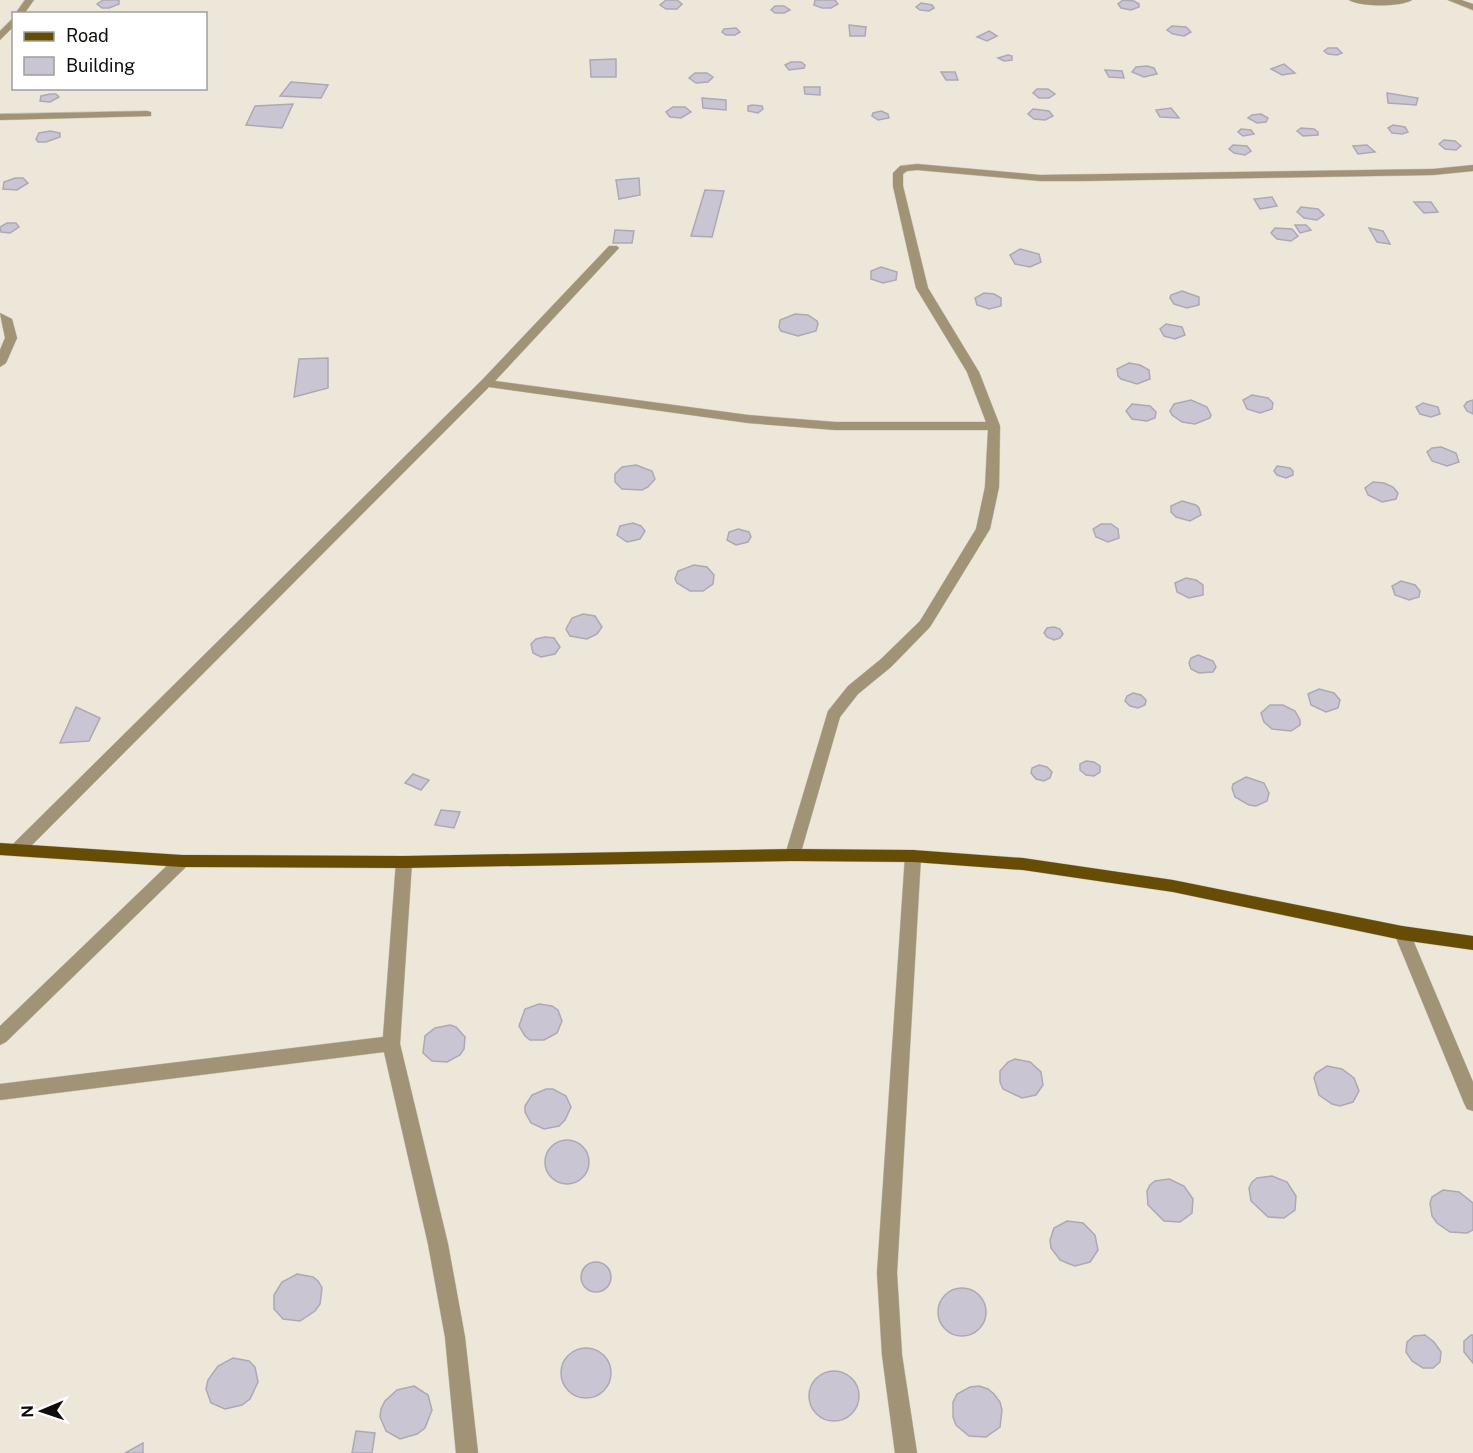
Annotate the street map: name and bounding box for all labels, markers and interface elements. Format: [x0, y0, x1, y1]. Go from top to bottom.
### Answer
legend [12, 12, 207, 90]
text: Road [66, 25, 109, 46]
text: Building [66, 55, 135, 76]
north arrow [12, 1381, 72, 1441]
text: N [18, 1405, 37, 1418]

